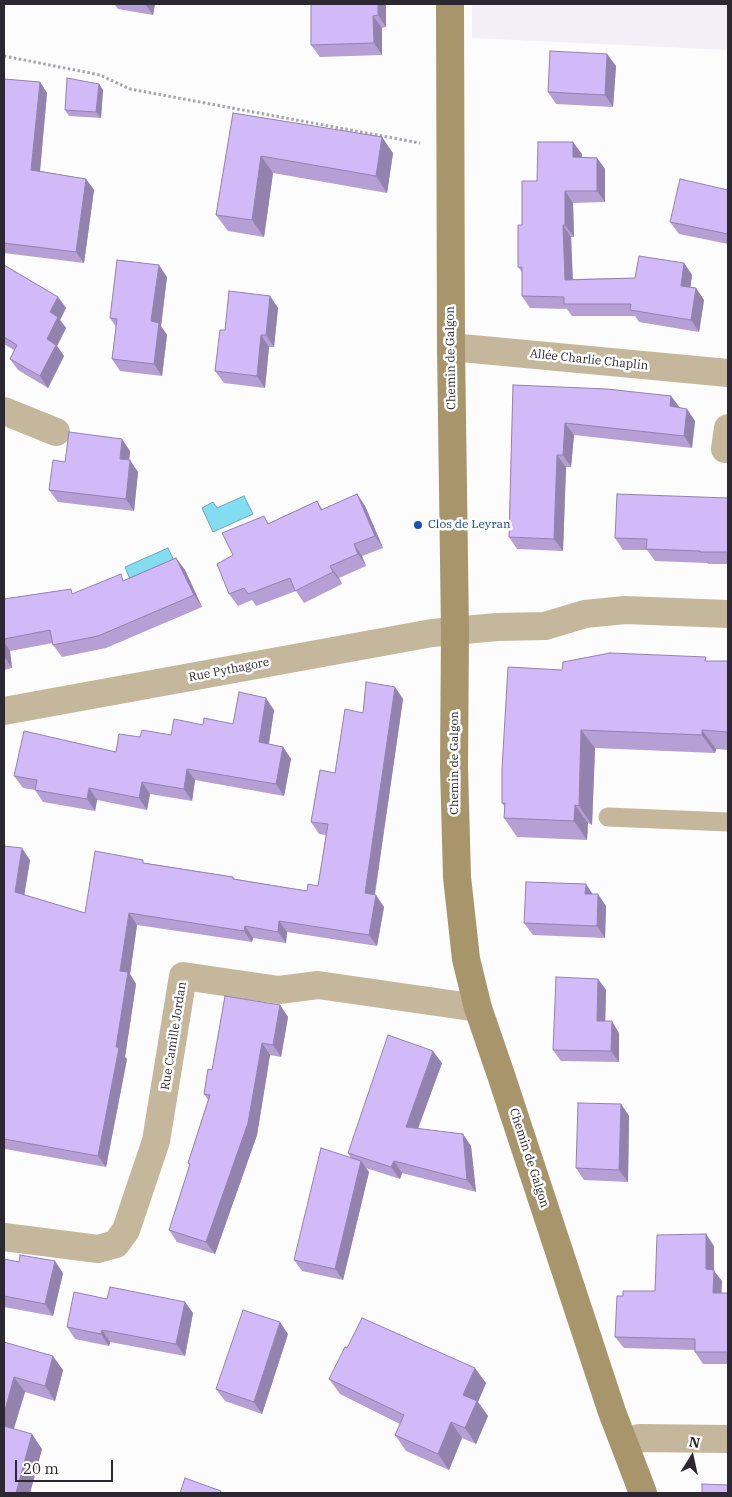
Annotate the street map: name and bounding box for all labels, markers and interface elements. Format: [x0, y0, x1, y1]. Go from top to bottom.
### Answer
street label: Chemin de Galgon [443, 306, 459, 410]
street label: Allée Charlie Chaplin [529, 347, 649, 373]
place label: Clos de Leyran [428, 518, 511, 532]
marker: Clos de Leyran [412, 519, 424, 531]
street label: Rue Pythagore [187, 655, 271, 685]
street label: Chemin de Galgon [448, 711, 462, 815]
street label: Rue Camille Jordan [158, 981, 190, 1091]
street label: Chemin de Galgon [506, 1106, 552, 1210]
north arrow [667, 1432, 717, 1482]
text: N [688, 1432, 702, 1452]
scale bar [18, 1450, 115, 1482]
text: 20 m [23, 1459, 59, 1478]

